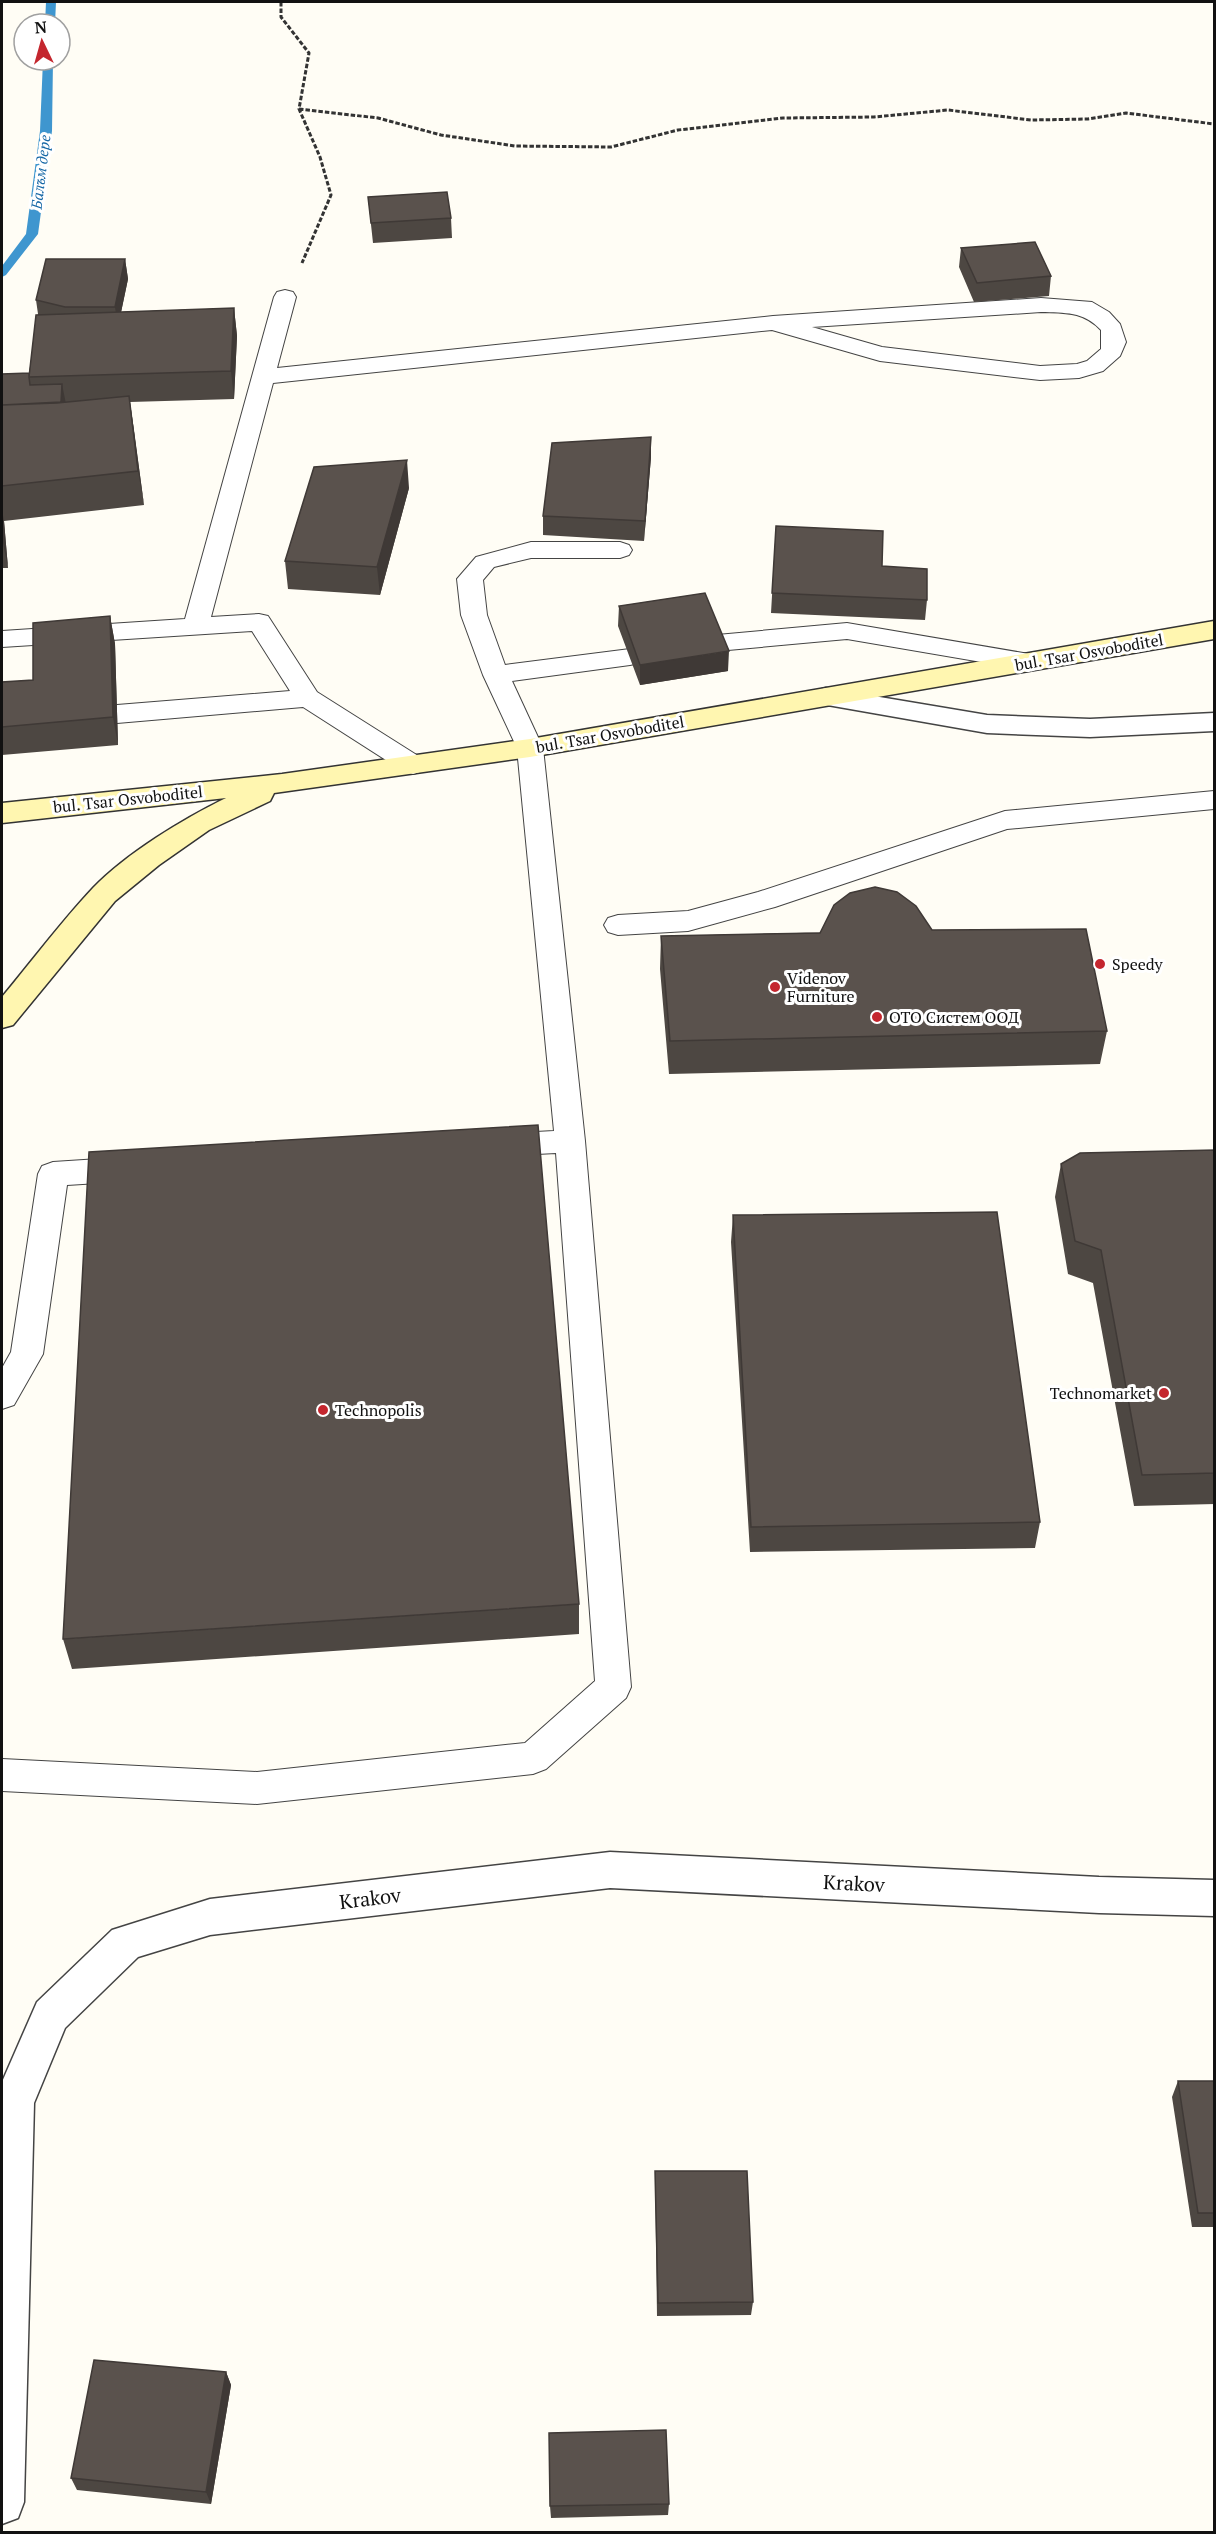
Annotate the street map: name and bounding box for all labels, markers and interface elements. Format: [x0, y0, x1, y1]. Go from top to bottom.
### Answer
north arrow [12, 12, 72, 72]
text: N [34, 16, 48, 39]
water label: Балъм дере [25, 133, 55, 211]
street label: bul. Tsar Osvoboditel [1013, 628, 1165, 676]
street label: bul. Tsar Osvoboditel [534, 710, 686, 758]
street label: bul. Tsar Osvoboditel [52, 780, 204, 818]
place label: Speedy [1112, 953, 1164, 975]
marker: Speedy [1093, 957, 1107, 971]
place label: Videnov Furniture [787, 967, 855, 1007]
marker: Videnov Furniture [768, 980, 782, 994]
place label: ОТО Систем ООД [889, 1006, 1019, 1028]
marker: ОТО Систем ООД [870, 1010, 884, 1024]
place label: Technomarket [1050, 1382, 1152, 1404]
marker: Technomarket [1157, 1386, 1171, 1400]
place label: Technopolis [335, 1399, 422, 1421]
marker: Technopolis [316, 1403, 330, 1417]
street label: Krakov [823, 1868, 886, 1898]
street label: Krakov [338, 1881, 403, 1915]

